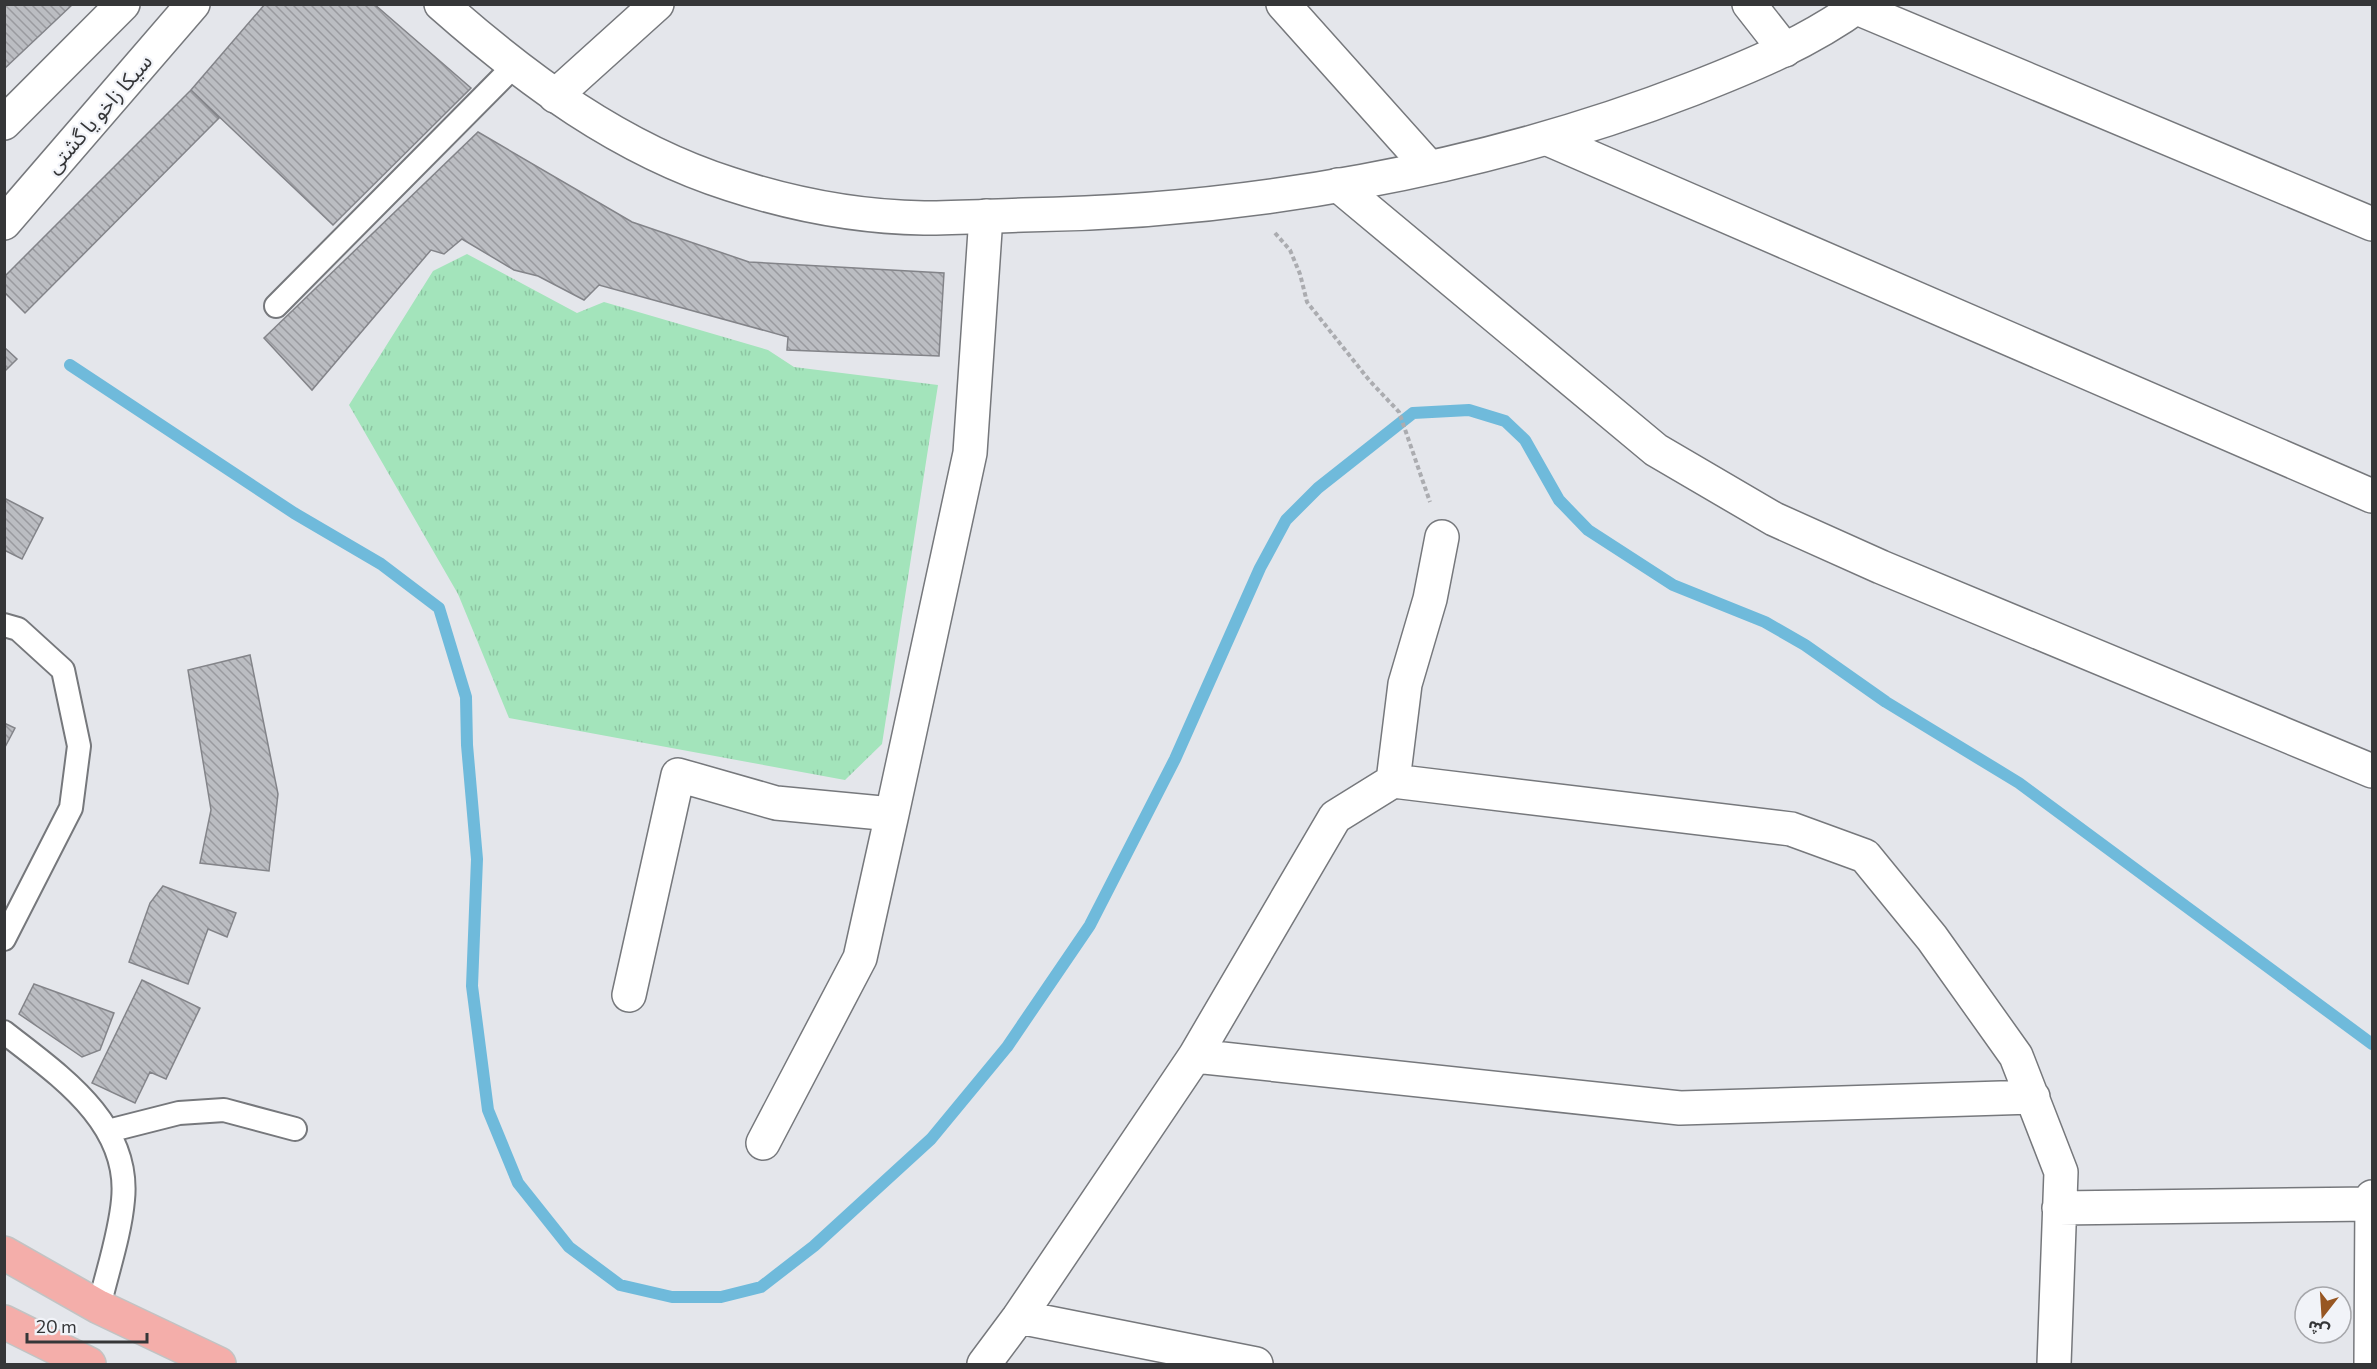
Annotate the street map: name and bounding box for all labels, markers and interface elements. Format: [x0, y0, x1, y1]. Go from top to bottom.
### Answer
street label: سیکا زاخو یا گشتى [39, 48, 157, 178]
north arrow [2293, 1285, 2353, 1345]
scale bar [27, 1306, 147, 1344]
text: 20 m [36, 1315, 77, 1337]
text: ش [2305, 1317, 2332, 1342]

